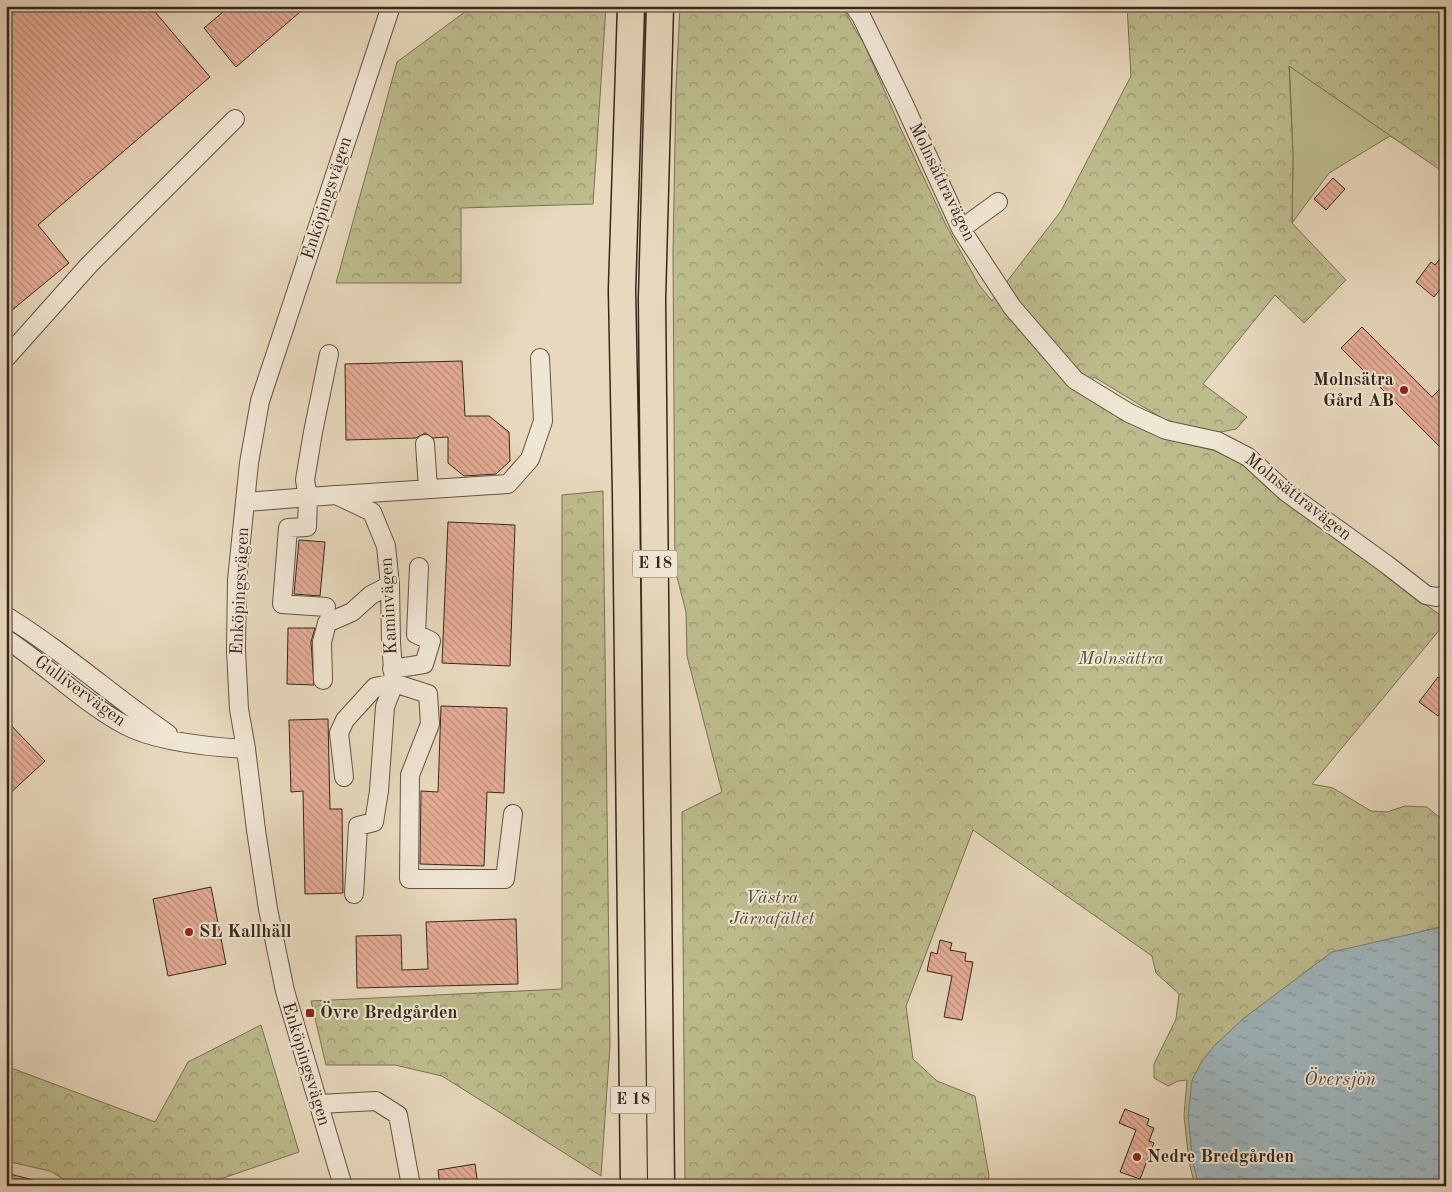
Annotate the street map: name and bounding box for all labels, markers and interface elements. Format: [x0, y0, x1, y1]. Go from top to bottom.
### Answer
street label: Molnsättravägen [905, 120, 979, 245]
street label: Enköpingsvägen [299, 134, 355, 262]
place label: Molnsätra Gård AB [1313, 371, 1394, 410]
marker: Molnsätra Gård AB [1398, 384, 1410, 396]
street label: Molnsättravägen [1241, 450, 1355, 544]
street label: Enköpingsvägen [228, 526, 252, 655]
road number: E 18 [632, 550, 678, 578]
street label: Kaminvägen [377, 557, 401, 655]
park label: Molnsättra [1077, 650, 1164, 668]
street label: Gullivervägen [31, 652, 129, 730]
park label: Västra Järvafältet [730, 889, 815, 928]
place label: SL Kallhäll [199, 923, 292, 941]
marker: SL Kallhäll [183, 926, 195, 938]
street label: Enköpingsvägen [279, 1000, 333, 1128]
place label: Övre Bredgården [320, 1000, 458, 1022]
marker: Övre Bredgården [304, 1007, 316, 1019]
water label: Översjön [1304, 1066, 1376, 1090]
road number: E 18 [610, 1086, 656, 1114]
place label: Nedre Bredgården [1147, 1148, 1294, 1166]
marker: Nedre Bredgården [1131, 1151, 1143, 1163]

